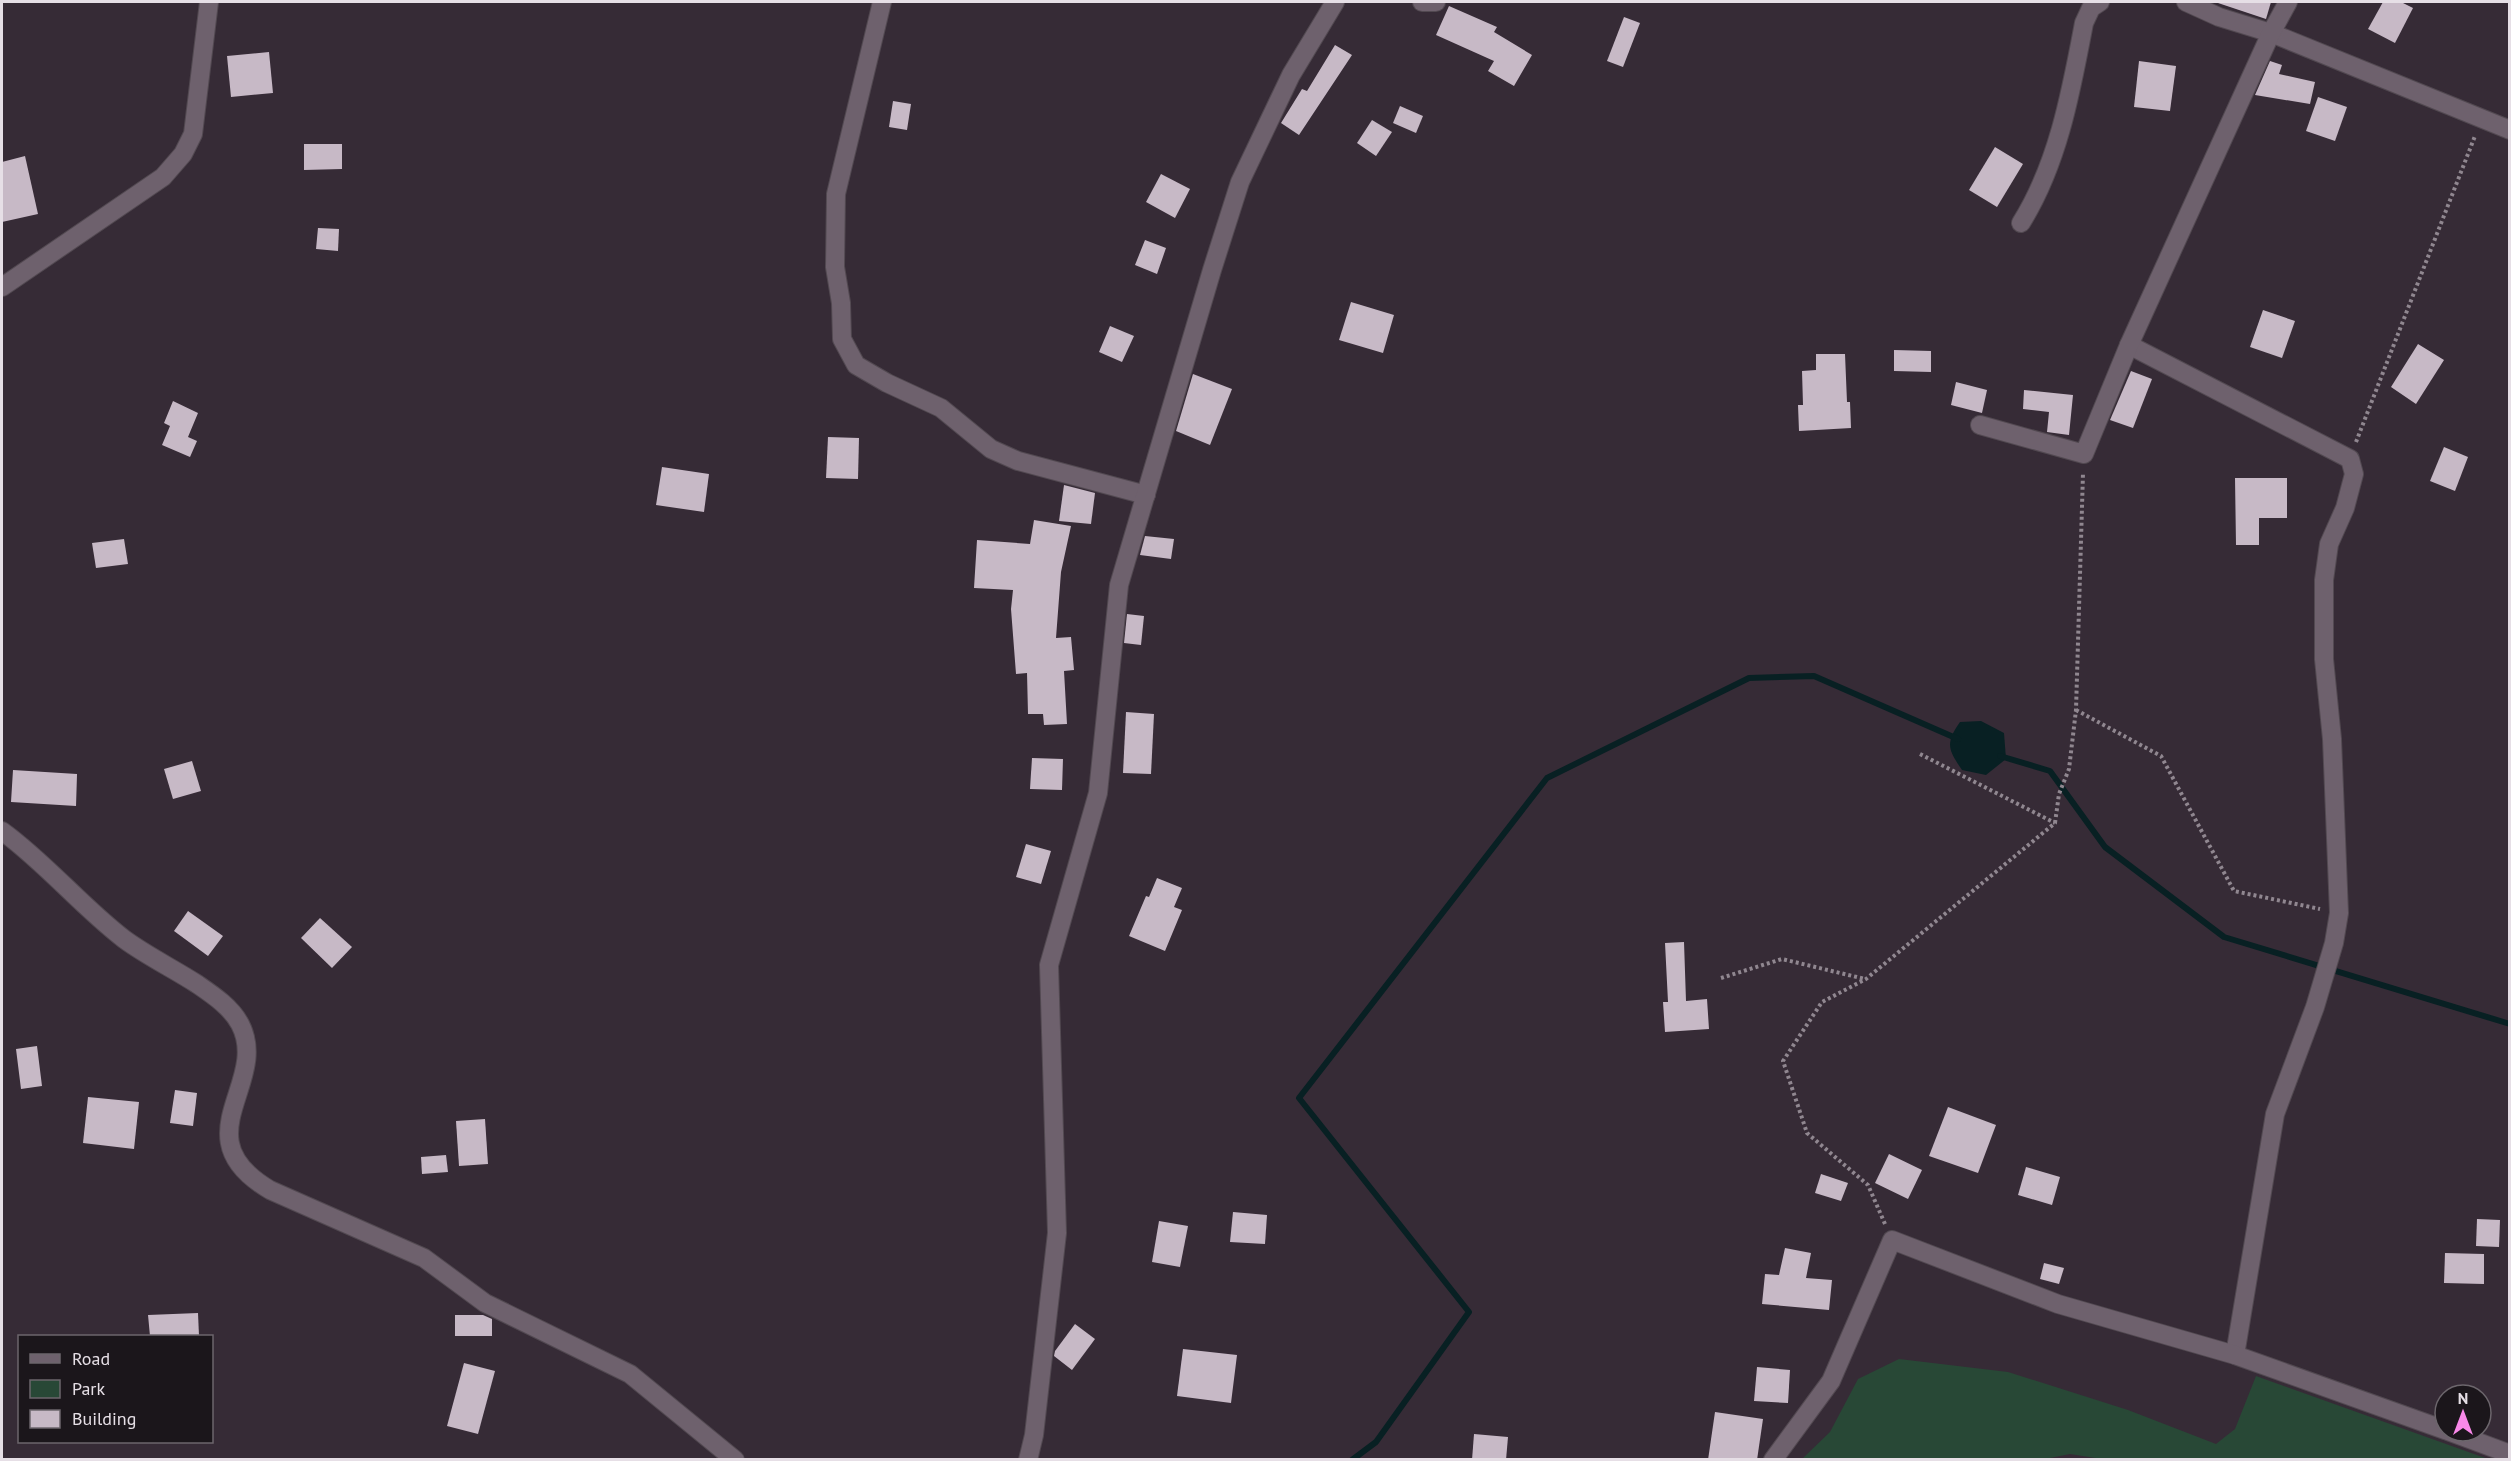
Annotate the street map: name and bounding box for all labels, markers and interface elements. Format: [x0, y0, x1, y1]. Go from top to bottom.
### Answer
legend [18, 1335, 213, 1443]
text: Road [72, 1347, 110, 1370]
text: Park [72, 1377, 105, 1400]
north arrow [2433, 1383, 2493, 1443]
text: N [2458, 1388, 2468, 1408]
text: Building [72, 1407, 136, 1430]

